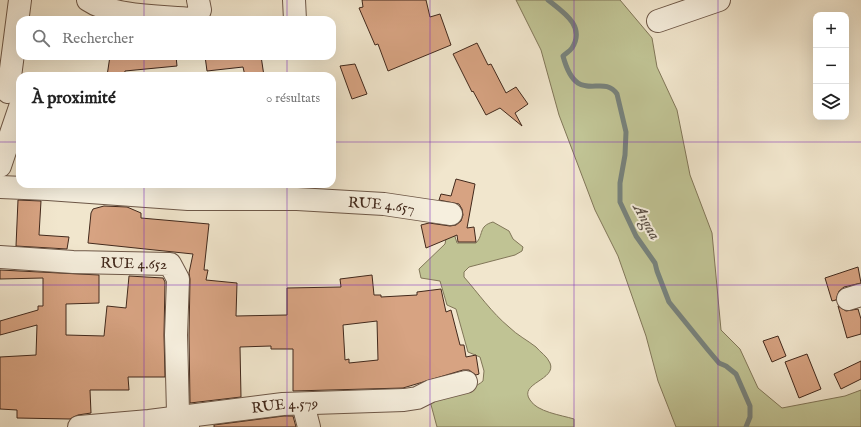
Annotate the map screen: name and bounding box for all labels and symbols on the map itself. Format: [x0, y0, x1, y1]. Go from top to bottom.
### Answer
street label: RUE 4.657 [347, 192, 416, 218]
water label: Angaa [627, 198, 664, 244]
street label: RUE 4.652 [100, 253, 167, 273]
street label: RUE 4.579 [250, 393, 319, 417]

